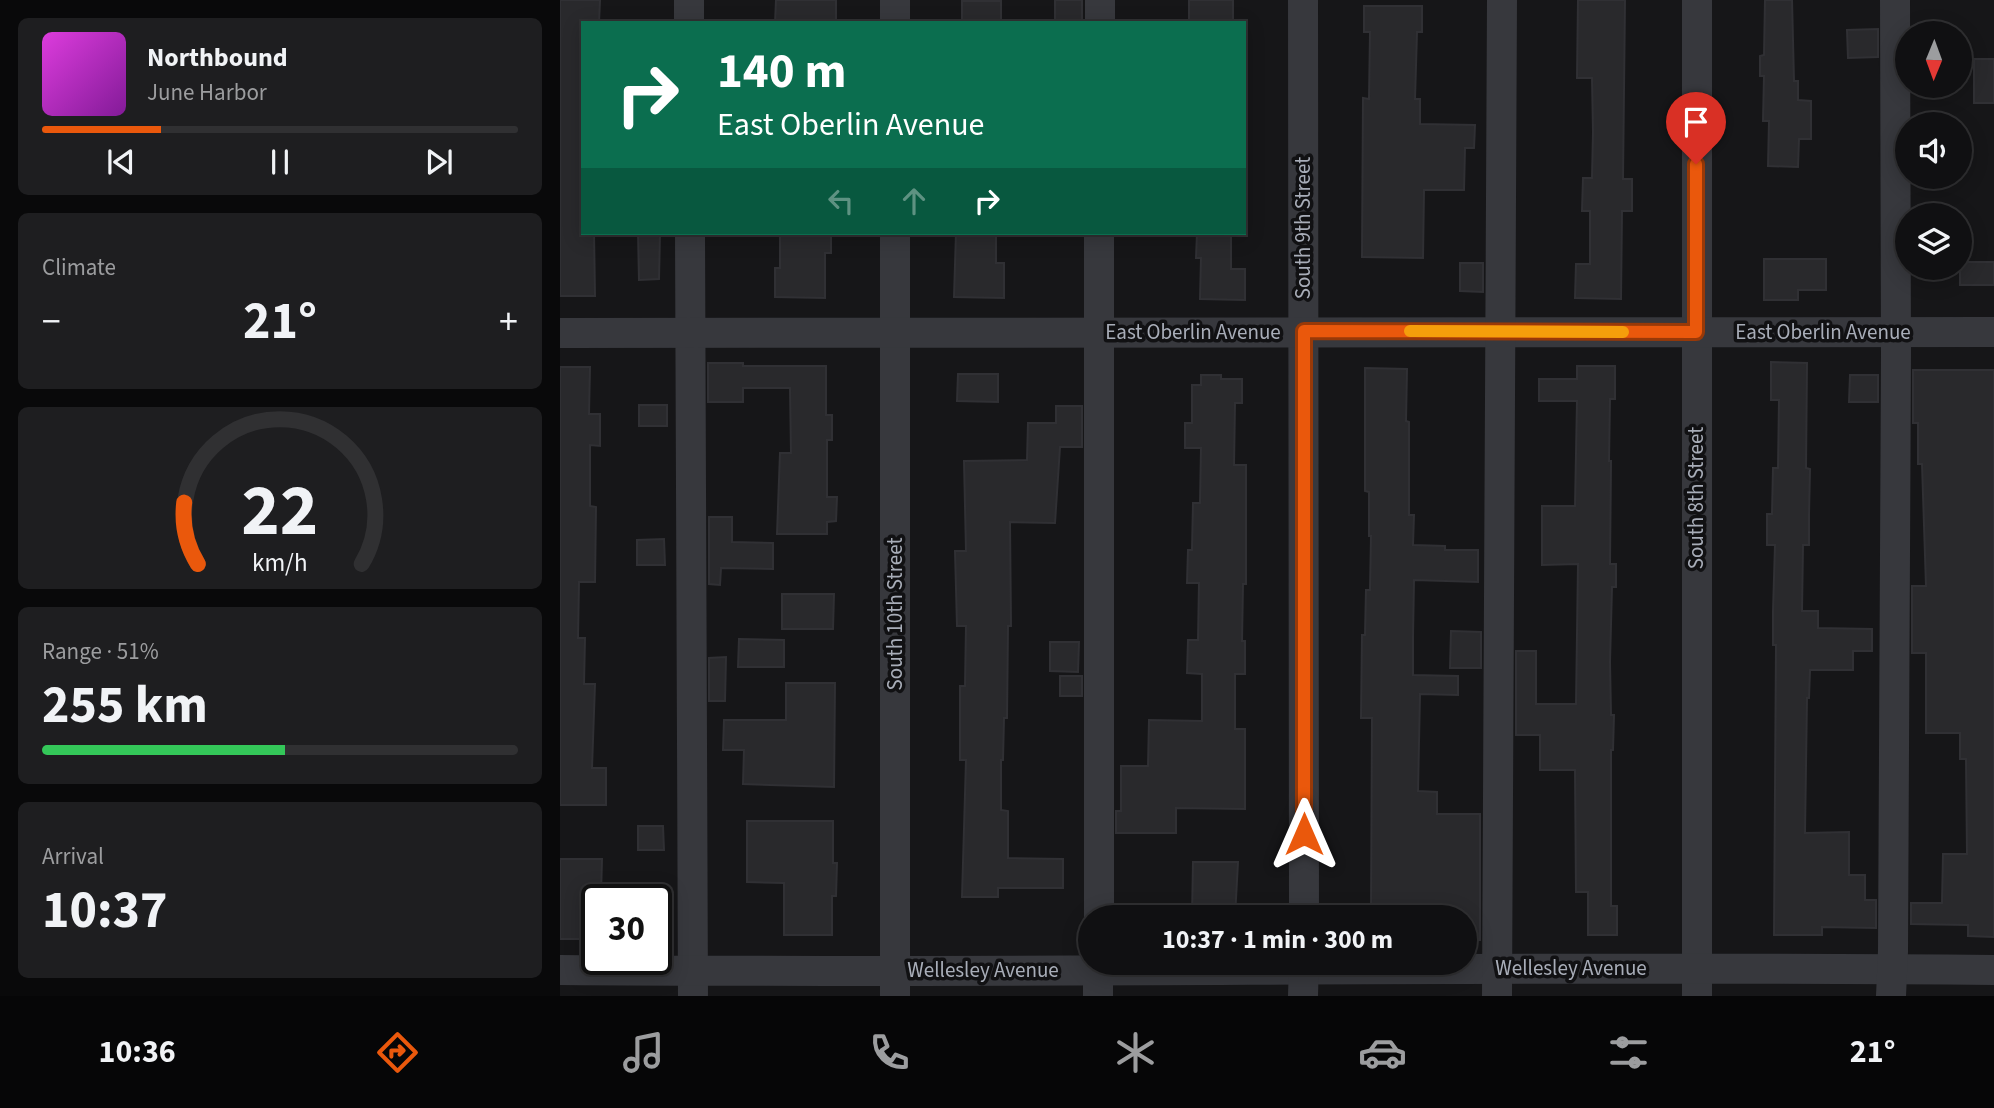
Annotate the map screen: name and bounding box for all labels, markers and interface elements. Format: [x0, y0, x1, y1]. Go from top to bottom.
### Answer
north arrow [1895, 21, 1972, 98]
map controls [1895, 21, 1972, 280]
text: 140 m [717, 37, 846, 107]
text: Northbound [147, 39, 288, 76]
icon: right [602, 49, 693, 140]
text: June Harbor [147, 76, 267, 109]
pin [1666, 92, 1726, 164]
text: East Oberlin Avenue [717, 102, 984, 148]
icon: arrive [1677, 103, 1715, 141]
button: sound [1895, 112, 1972, 189]
icon: previous [102, 143, 140, 181]
icon: pause [261, 143, 299, 181]
icon: next [420, 143, 458, 181]
street label: South 9th Street [1288, 157, 1318, 299]
icon: left [822, 182, 860, 220]
icon: ahead [895, 182, 933, 220]
icon: right [968, 182, 1006, 220]
button: layers [1895, 203, 1972, 280]
text: Climate [42, 251, 116, 284]
text: 21° [243, 285, 317, 359]
text: − [42, 295, 61, 349]
text: + [499, 295, 518, 349]
street label: East Oberlin Avenue [1105, 317, 1281, 347]
street label: East Oberlin Avenue [1735, 317, 1911, 347]
street label: South 8th Street [1681, 427, 1711, 569]
text: 22 [242, 459, 318, 563]
street label: South 10th Street [880, 538, 910, 690]
text: km/h [252, 545, 308, 581]
text: Range · 51% [42, 635, 159, 668]
text: 255 km [42, 669, 208, 743]
position arrow [1267, 797, 1341, 871]
text: Arrival [42, 840, 104, 873]
text: 10:37 [42, 874, 167, 948]
speed limit sign: 30 [581, 884, 672, 975]
text: 10:37 · 1 min · 300 m [1162, 921, 1393, 958]
street label: Wellesley Avenue [1495, 953, 1647, 983]
street label: Wellesley Avenue [907, 955, 1059, 985]
icon: directions [373, 1028, 422, 1077]
icon: music [619, 1028, 668, 1077]
icon: phone [865, 1028, 914, 1077]
icon: climate [1111, 1028, 1160, 1077]
icon: car [1358, 1028, 1407, 1077]
icon: filters [1604, 1028, 1653, 1077]
text: 10:36 [99, 1029, 176, 1075]
text: 21° [1850, 1029, 1895, 1075]

